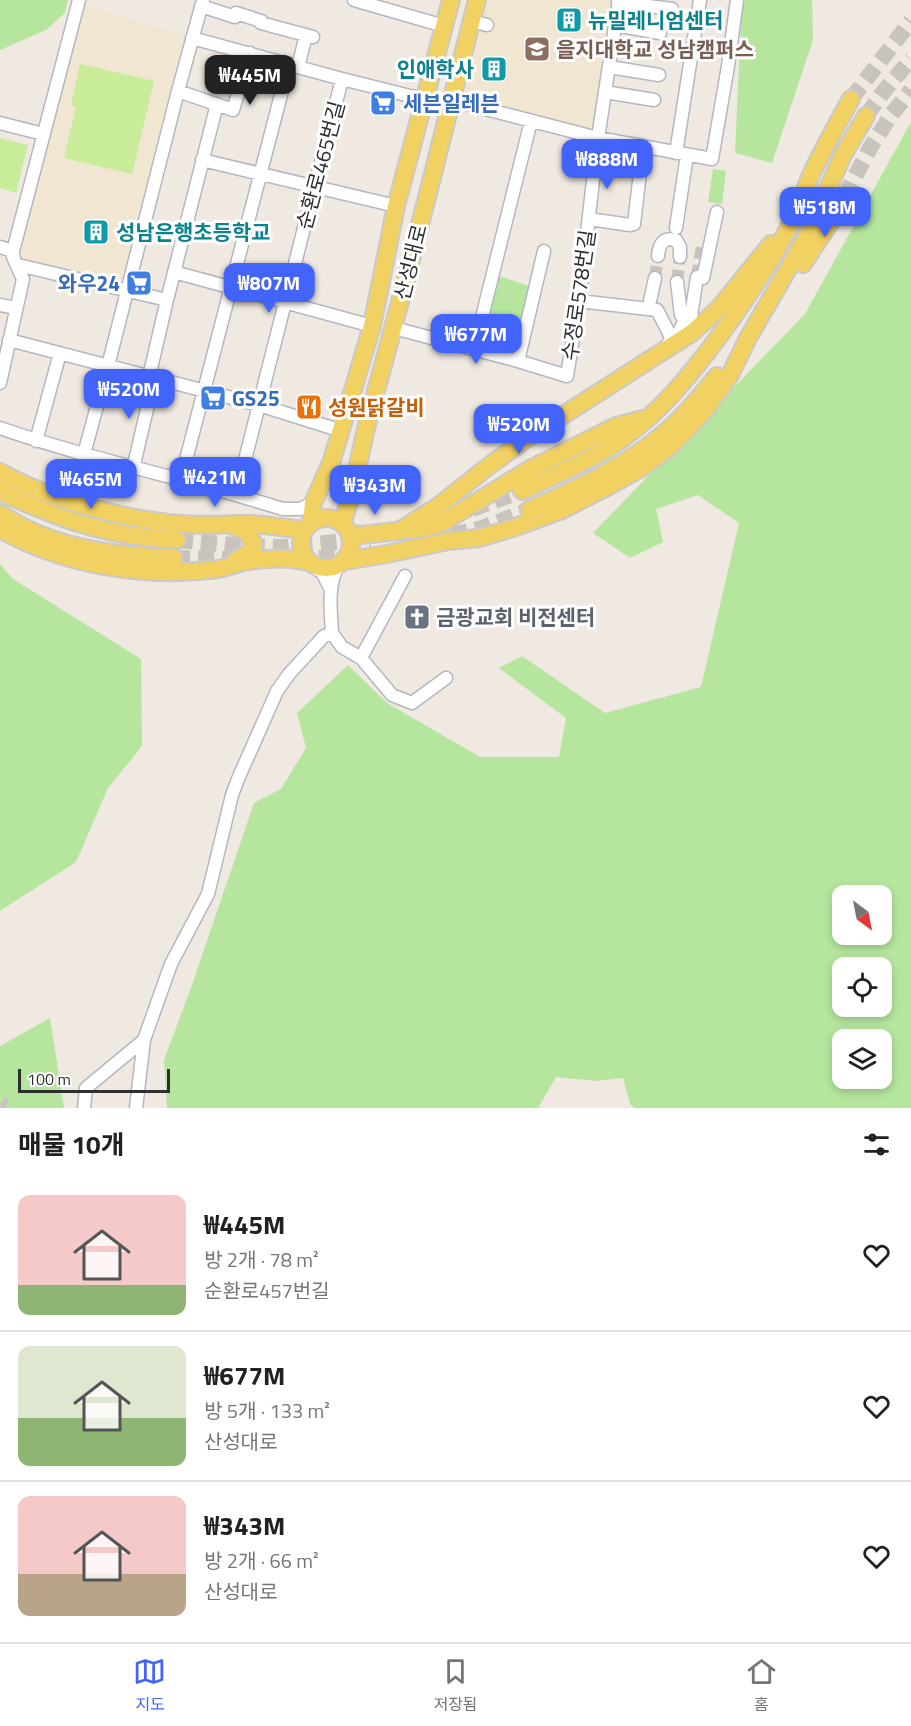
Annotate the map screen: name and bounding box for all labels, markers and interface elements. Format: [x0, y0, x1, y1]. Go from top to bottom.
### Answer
place label: 뉴밀레니엄센터 [588, 4, 723, 36]
building icon: 뉴밀레니엄센터 [554, 5, 584, 35]
place label: 을지대학교 성남캠퍼스 [556, 33, 754, 65]
school or university icon: 을지대학교 성남캠퍼스 [522, 34, 552, 64]
place label: 인애학사 [397, 53, 474, 85]
building icon: 인애학사 [479, 54, 509, 84]
pin: ₩445M [208, 55, 292, 106]
text: ₩445M [219, 59, 281, 90]
place label: 세븐일레븐 [403, 87, 500, 119]
supermarket icon: 세븐일레븐 [368, 88, 398, 118]
street label: 순환로465번길 [287, 97, 353, 233]
pin: ₩888M [565, 139, 649, 190]
text: ₩888M [576, 143, 638, 174]
pin: ₩518M [783, 187, 867, 238]
text: ₩518M [794, 191, 856, 222]
place label: 성남은행초등학교 [116, 216, 271, 248]
building icon: 성남은행초등학교 [81, 217, 111, 247]
street label: 산성대로 [385, 221, 435, 303]
street label: 수정로578번길 [553, 227, 603, 363]
pin: ₩807M [227, 263, 311, 314]
place label: 와우24 [58, 267, 120, 299]
text: ₩807M [238, 267, 300, 298]
supermarket icon: 와우24 [124, 268, 154, 298]
pin: ₩677M [434, 314, 518, 365]
text: ₩677M [445, 318, 507, 349]
pin: ₩520M [87, 369, 171, 420]
text: ₩520M [98, 373, 160, 404]
place label: GS25 [232, 382, 280, 414]
supermarket icon: GS25 [198, 383, 228, 413]
place label: 성원닭갈비 [328, 391, 425, 423]
restaurant icon: 성원닭갈비 [294, 392, 324, 422]
pin: ₩520M [477, 404, 561, 455]
text: ₩520M [488, 408, 550, 439]
pin: ₩421M [173, 457, 257, 508]
pin: ₩465M [49, 459, 133, 510]
text: ₩421M [184, 461, 246, 492]
text: ₩465M [60, 463, 122, 494]
pin: ₩343M [333, 465, 417, 516]
text: ₩343M [344, 469, 406, 500]
place label: 금광교회 비전센터 [436, 601, 595, 633]
church icon: 금광교회 비전센터 [402, 602, 432, 632]
north arrow [832, 885, 892, 945]
map controls [832, 885, 892, 1089]
button: locate [832, 957, 892, 1017]
button: layers [832, 1029, 892, 1089]
scale bar [18, 1066, 170, 1094]
text: 100 m [27, 1067, 71, 1091]
text: 매물 10개 [18, 1125, 125, 1164]
icon: filters [860, 1128, 893, 1161]
text: ₩445M [204, 1205, 285, 1244]
icon: home [66, 1219, 138, 1291]
icon: heart [860, 1239, 893, 1272]
text: 방 2개 · 78 m² [204, 1244, 319, 1275]
text: 순환로457번길 [204, 1275, 330, 1306]
text: ₩677M [204, 1356, 285, 1395]
icon: home [66, 1370, 138, 1442]
icon: heart [860, 1390, 893, 1423]
text: 방 5개 · 133 m² [204, 1395, 330, 1426]
text: 산성대로 [204, 1426, 278, 1457]
text: ₩343M [204, 1506, 285, 1545]
icon: home [66, 1520, 138, 1592]
icon: heart [860, 1540, 893, 1573]
text: 방 2개 · 66 m² [204, 1545, 319, 1576]
text: 산성대로 [204, 1576, 278, 1607]
tab: 지도 [133, 1655, 166, 1716]
tab: 저장됨 [433, 1655, 478, 1716]
tab: 홈 [745, 1655, 778, 1716]

